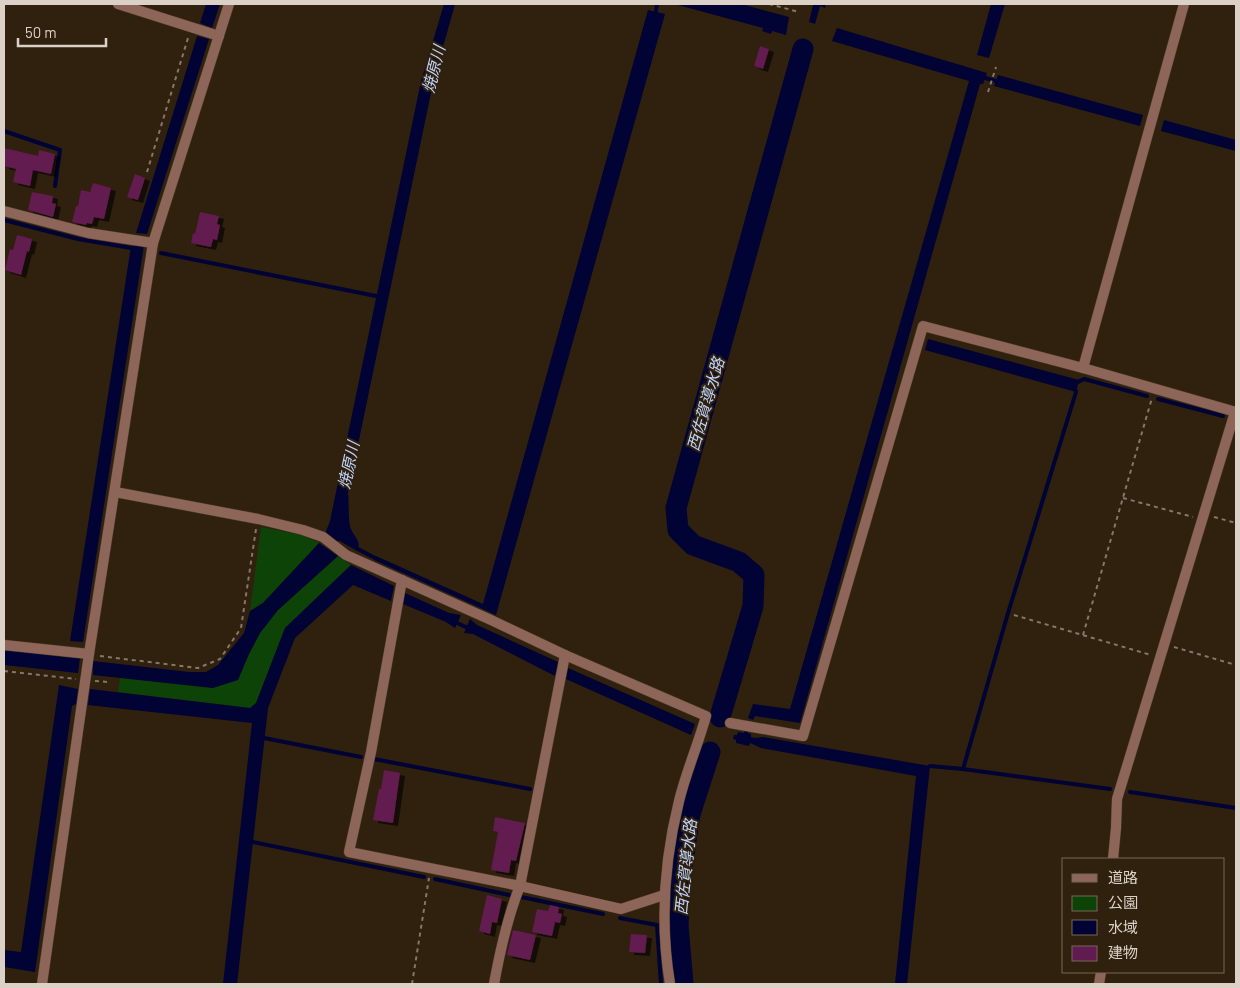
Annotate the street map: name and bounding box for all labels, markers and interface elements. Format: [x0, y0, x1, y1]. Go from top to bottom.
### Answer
scale bar [18, 15, 105, 47]
text: 50 m [25, 23, 57, 41]
water label: 焼原川 [418, 41, 449, 95]
water label: 西佐賀導水路 [683, 353, 728, 453]
water label: 焼原川 [334, 438, 363, 490]
water label: 西佐賀導水路 [671, 816, 700, 916]
legend [1062, 858, 1225, 973]
text: 道路 [1108, 868, 1138, 886]
text: 公園 [1108, 893, 1138, 911]
text: 水域 [1108, 918, 1138, 936]
text: 建物 [1108, 943, 1138, 961]

